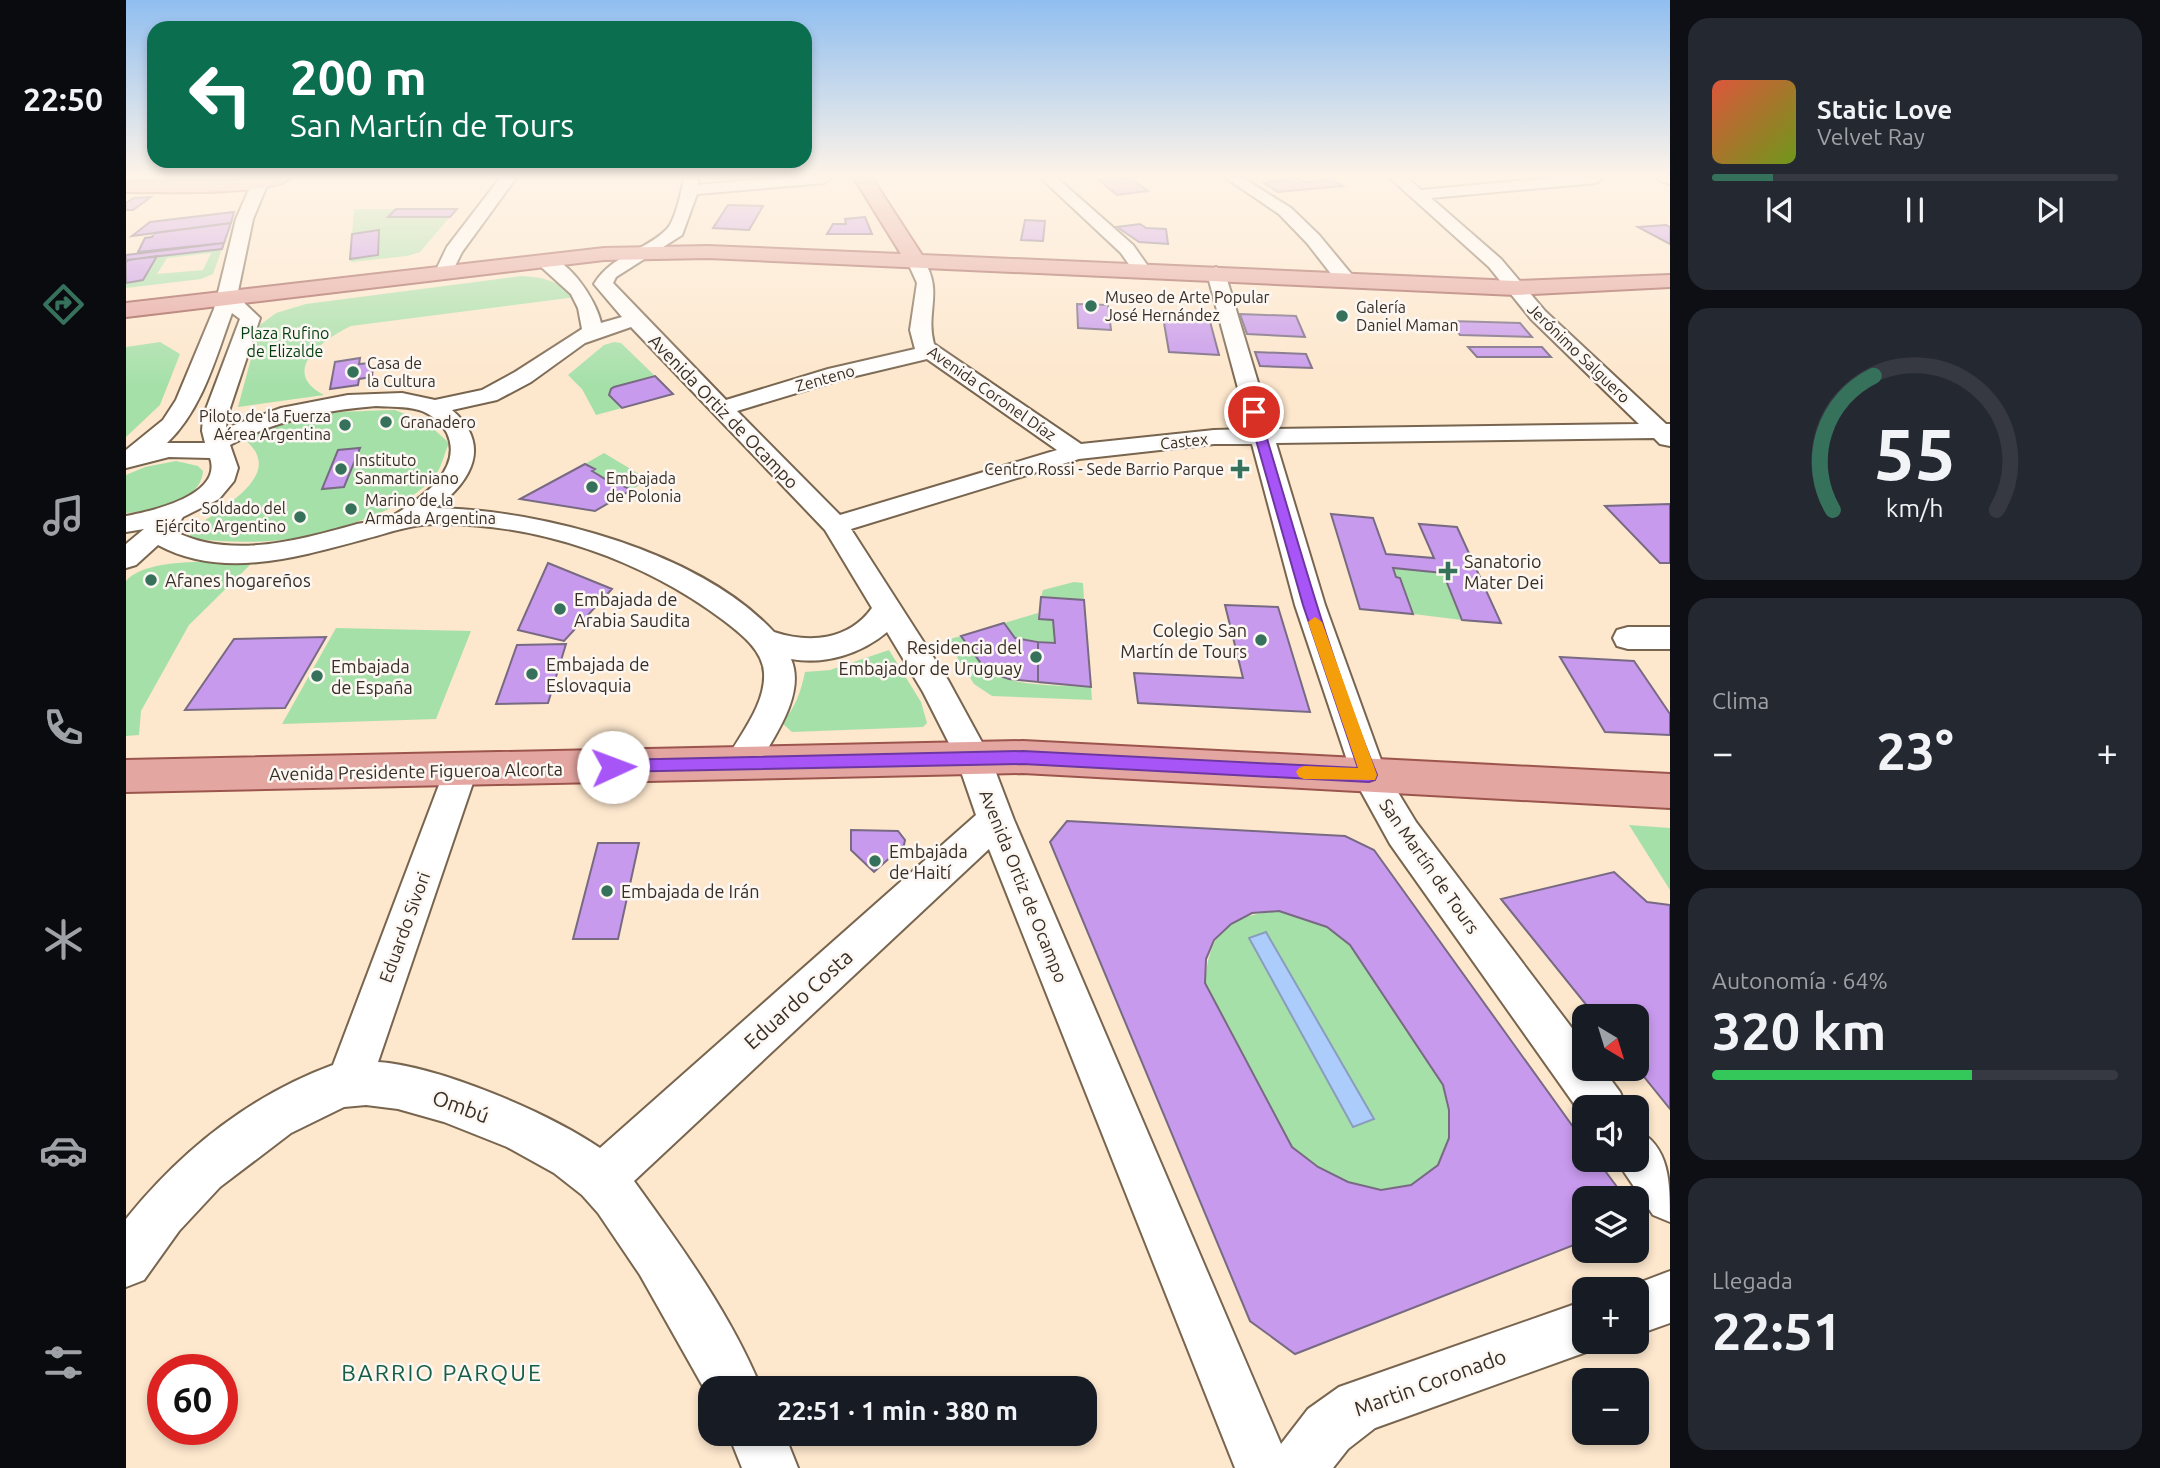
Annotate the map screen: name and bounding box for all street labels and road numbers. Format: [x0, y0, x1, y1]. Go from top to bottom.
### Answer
street label: Jerónimo Salguero [1524, 300, 1634, 406]
street label: Avenida Ortiz de Ocampo [645, 330, 803, 492]
street label: Avenida Coronel Díaz [924, 342, 1060, 444]
street label: Zenteno [793, 361, 857, 395]
street label: Castex [1159, 430, 1209, 452]
street label: Avenida Presidente Figueroa Alcorta [269, 758, 563, 784]
street label: Avenida Ortiz de Ocampo [976, 787, 1072, 985]
street label: San Martín de Tours [1376, 795, 1484, 937]
street label: Eduardo Sivori [375, 869, 433, 985]
street label: Eduardo Costa [739, 944, 857, 1054]
street label: Ombú [429, 1085, 493, 1127]
street label: Martin Coronado [1351, 1343, 1509, 1421]

